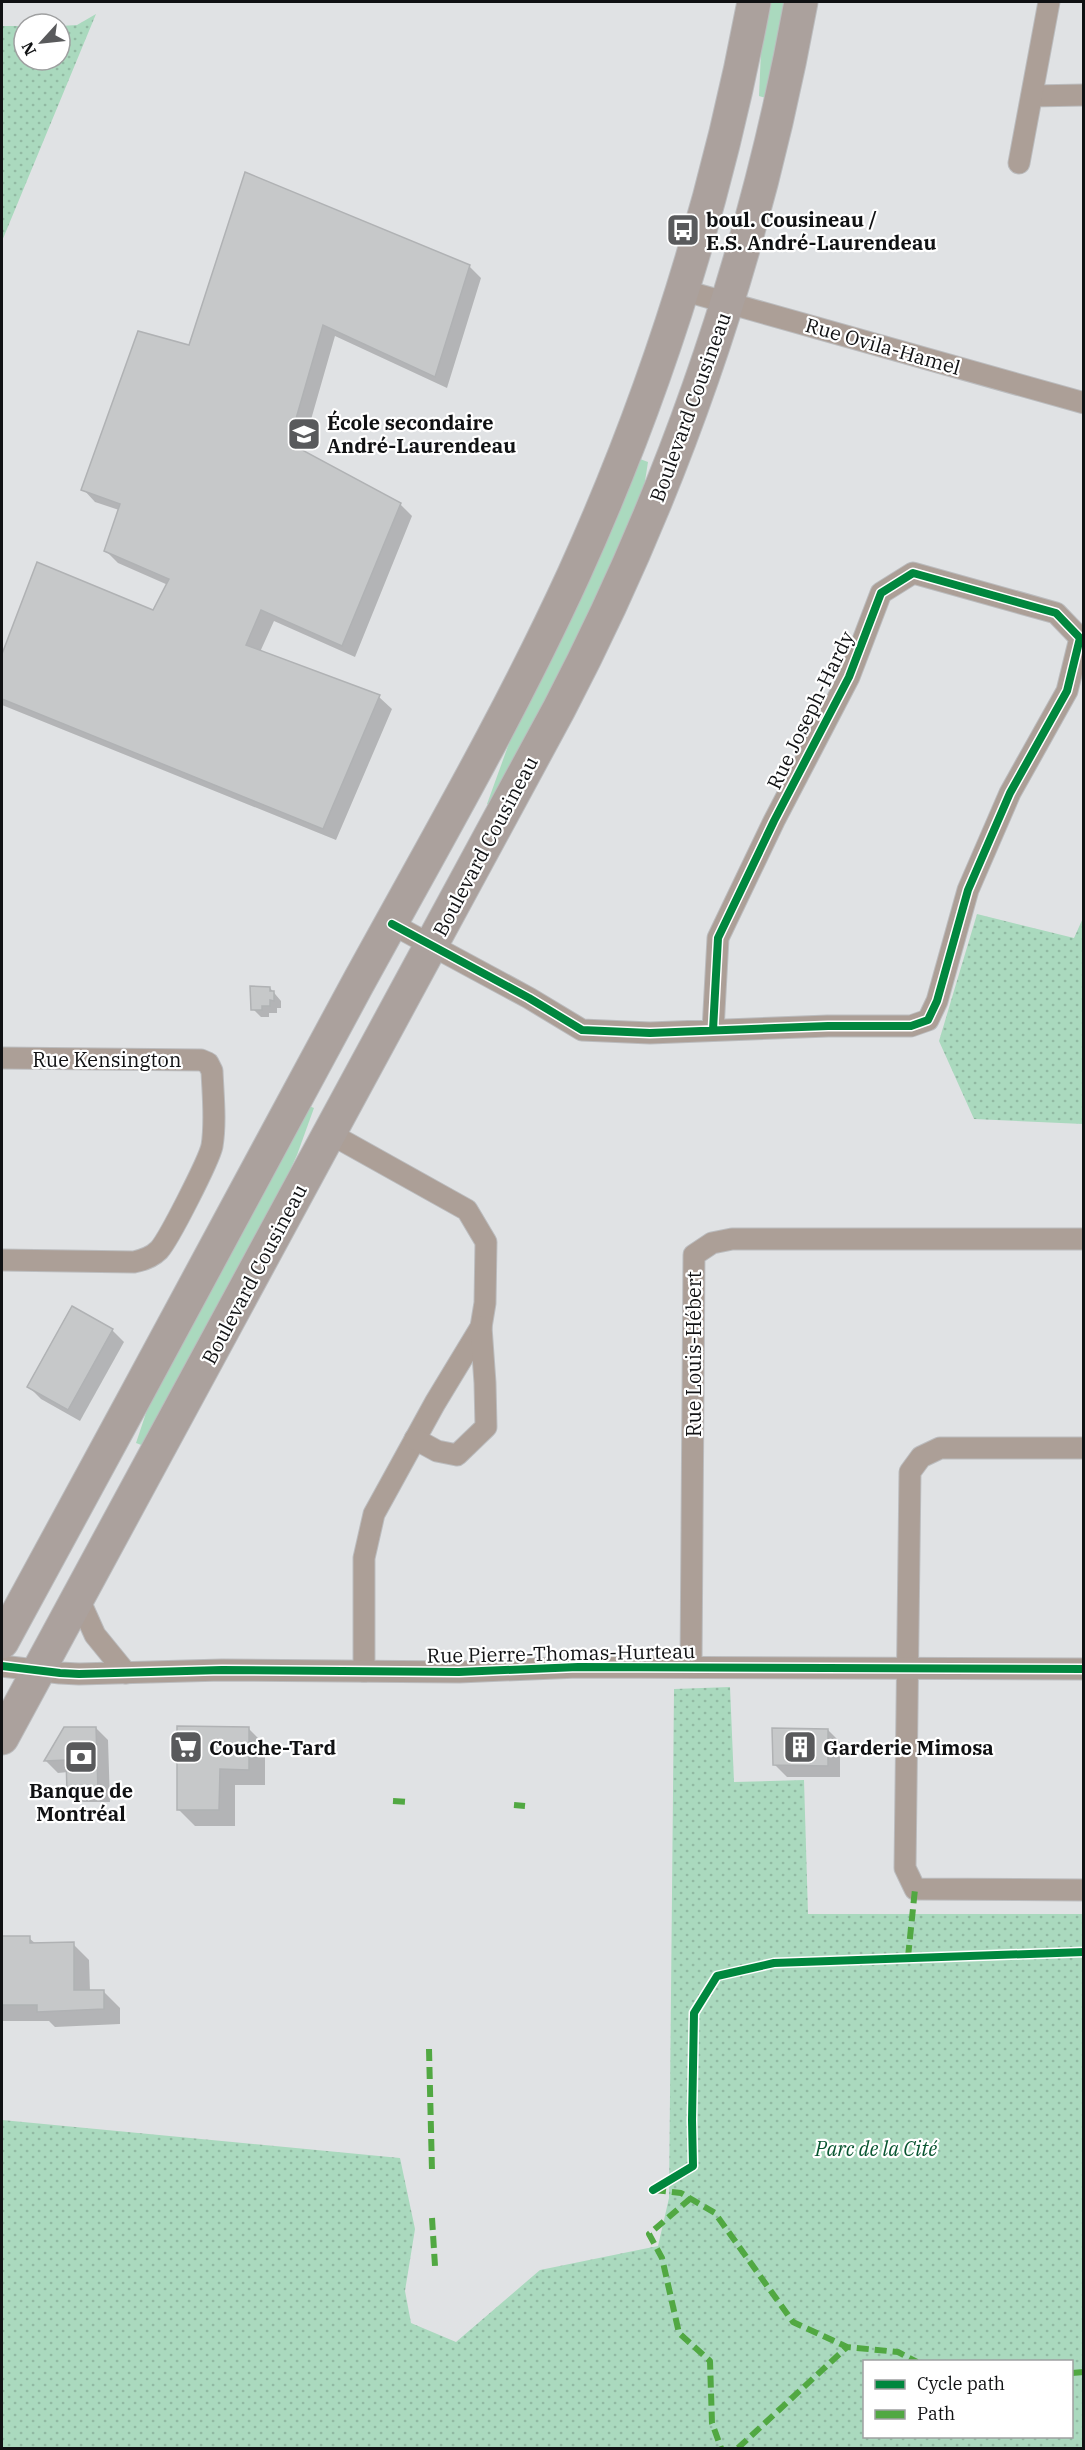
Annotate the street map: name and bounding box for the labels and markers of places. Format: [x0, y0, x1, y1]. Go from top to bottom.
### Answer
place label: boul. Cousineau / E.S. André-Laurendeau [706, 206, 936, 256]
bus stop icon: boul. Cousineau / E.S. André-Laurendeau [665, 212, 701, 248]
place label: École secondaire André-Laurendeau [327, 409, 516, 459]
school or university icon: École secondaire André-Laurendeau [286, 416, 322, 452]
supermarket icon: Couche-Tard [168, 1729, 204, 1765]
building icon: Garderie Mimosa [782, 1729, 818, 1765]
place label: Couche-Tard [209, 1734, 337, 1761]
place label: Garderie Mimosa [823, 1734, 994, 1761]
bank icon: Banque de Montréal [63, 1739, 99, 1775]
place label: Banque de Montréal [29, 1777, 133, 1827]

